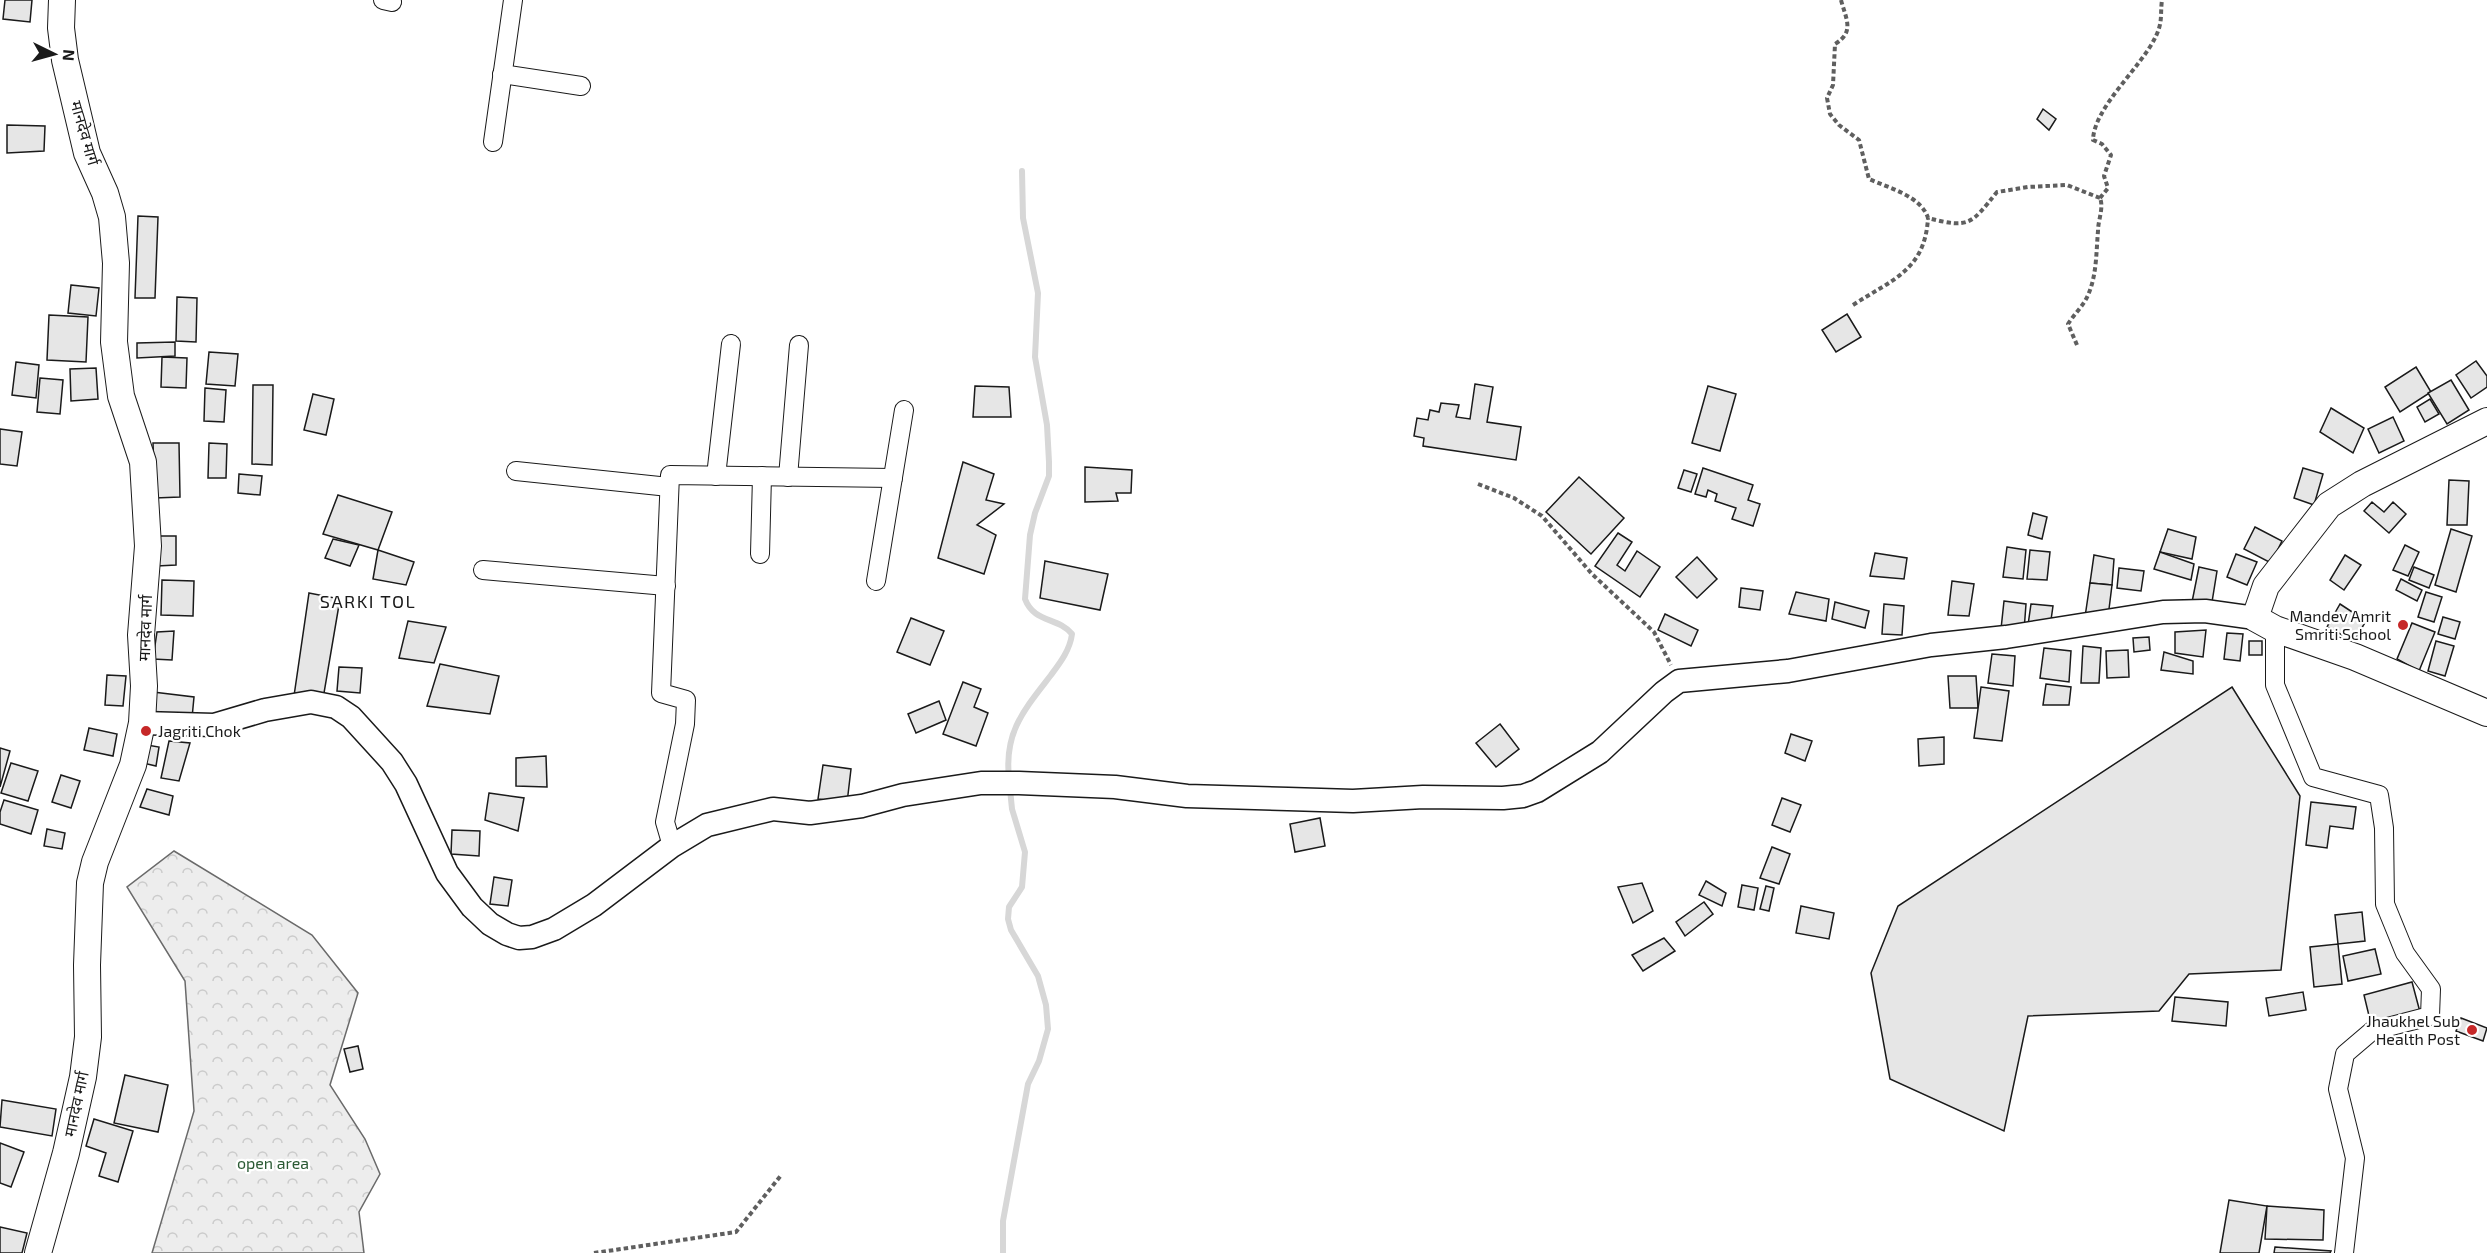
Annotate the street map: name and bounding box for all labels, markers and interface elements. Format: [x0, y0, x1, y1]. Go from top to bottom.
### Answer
north arrow [24, 24, 84, 84]
text: N [59, 49, 79, 62]
street label: मानदेव मार्ग [67, 98, 104, 168]
district label: SARKI TOL [320, 590, 416, 612]
street label: मानदेव मार्ग [134, 594, 155, 661]
place label: Mandev Amrit Smriti School [2289, 606, 2391, 643]
marker: Mandev Amrit Smriti School [2396, 618, 2410, 632]
place label: Jagriti Chok [158, 721, 241, 740]
marker: Jagriti Chok [139, 724, 153, 738]
place label: Jhaukhel Sub Health Post [2366, 1011, 2460, 1048]
marker: Jhaukhel Sub Health Post [2465, 1023, 2479, 1037]
street label: मानदेव मार्ग [59, 1069, 92, 1138]
park label: open area [237, 1153, 309, 1172]

